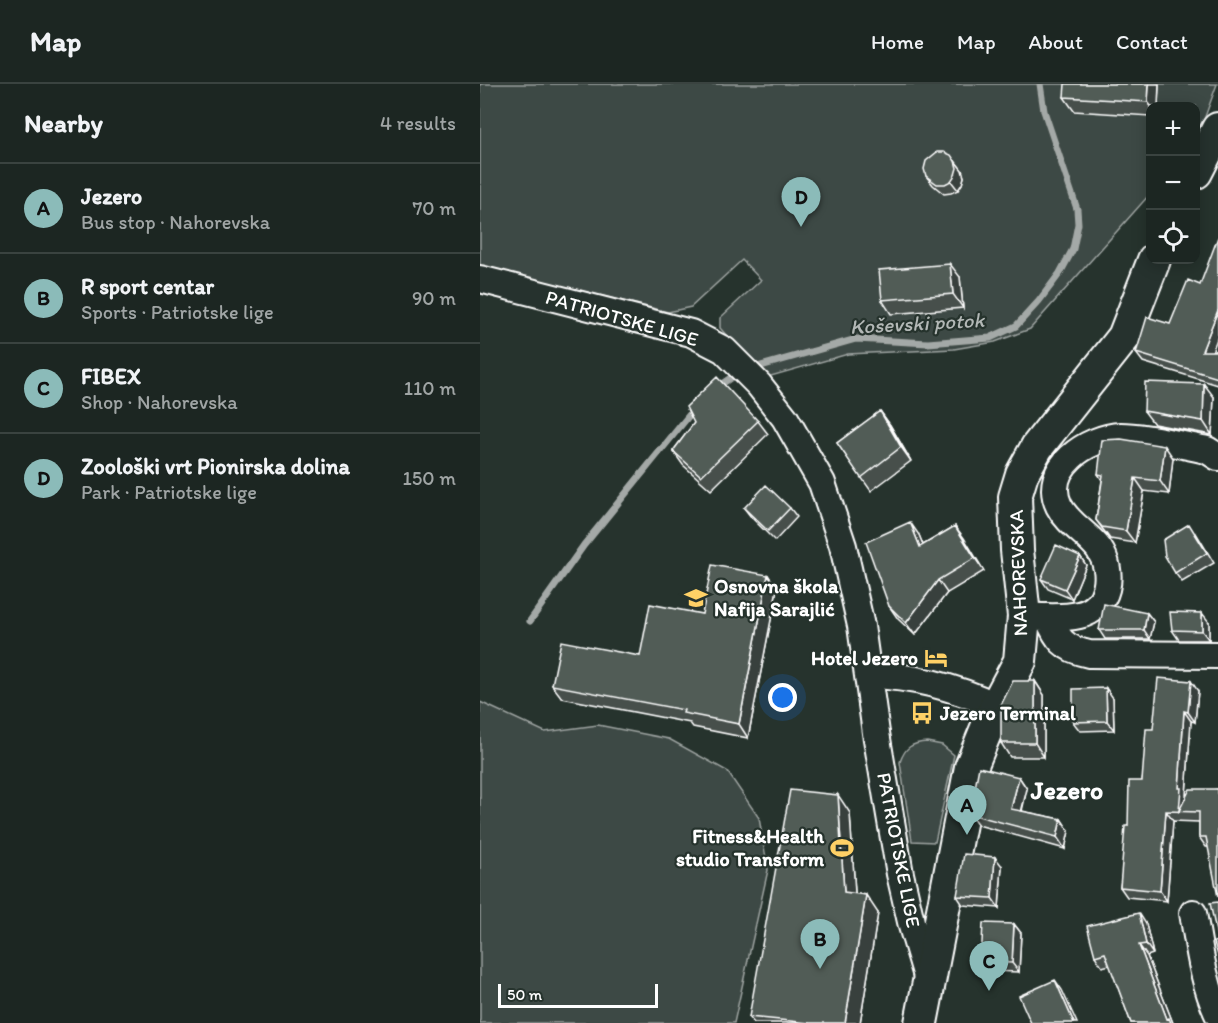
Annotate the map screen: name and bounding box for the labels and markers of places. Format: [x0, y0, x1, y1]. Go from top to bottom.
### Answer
pin: D [782, 178, 820, 227]
place label: Osnovna škola Nafija Sarajlić [714, 574, 839, 622]
school or university icon: Osnovna škola Nafija Sarajlić [683, 585, 709, 611]
hotel icon: Hotel Jezero [923, 645, 949, 671]
place label: Hotel Jezero [811, 646, 918, 670]
bus stop icon: Jezero Terminal [909, 700, 935, 726]
place label: Jezero Terminal [939, 701, 1076, 725]
pin: A [948, 786, 986, 835]
place label: Fitness&Health studio Transform [676, 824, 824, 871]
sports icon: Fitness&Health studio Transform [829, 835, 855, 861]
pin: B [800, 920, 840, 969]
pin: C [970, 942, 1008, 991]

